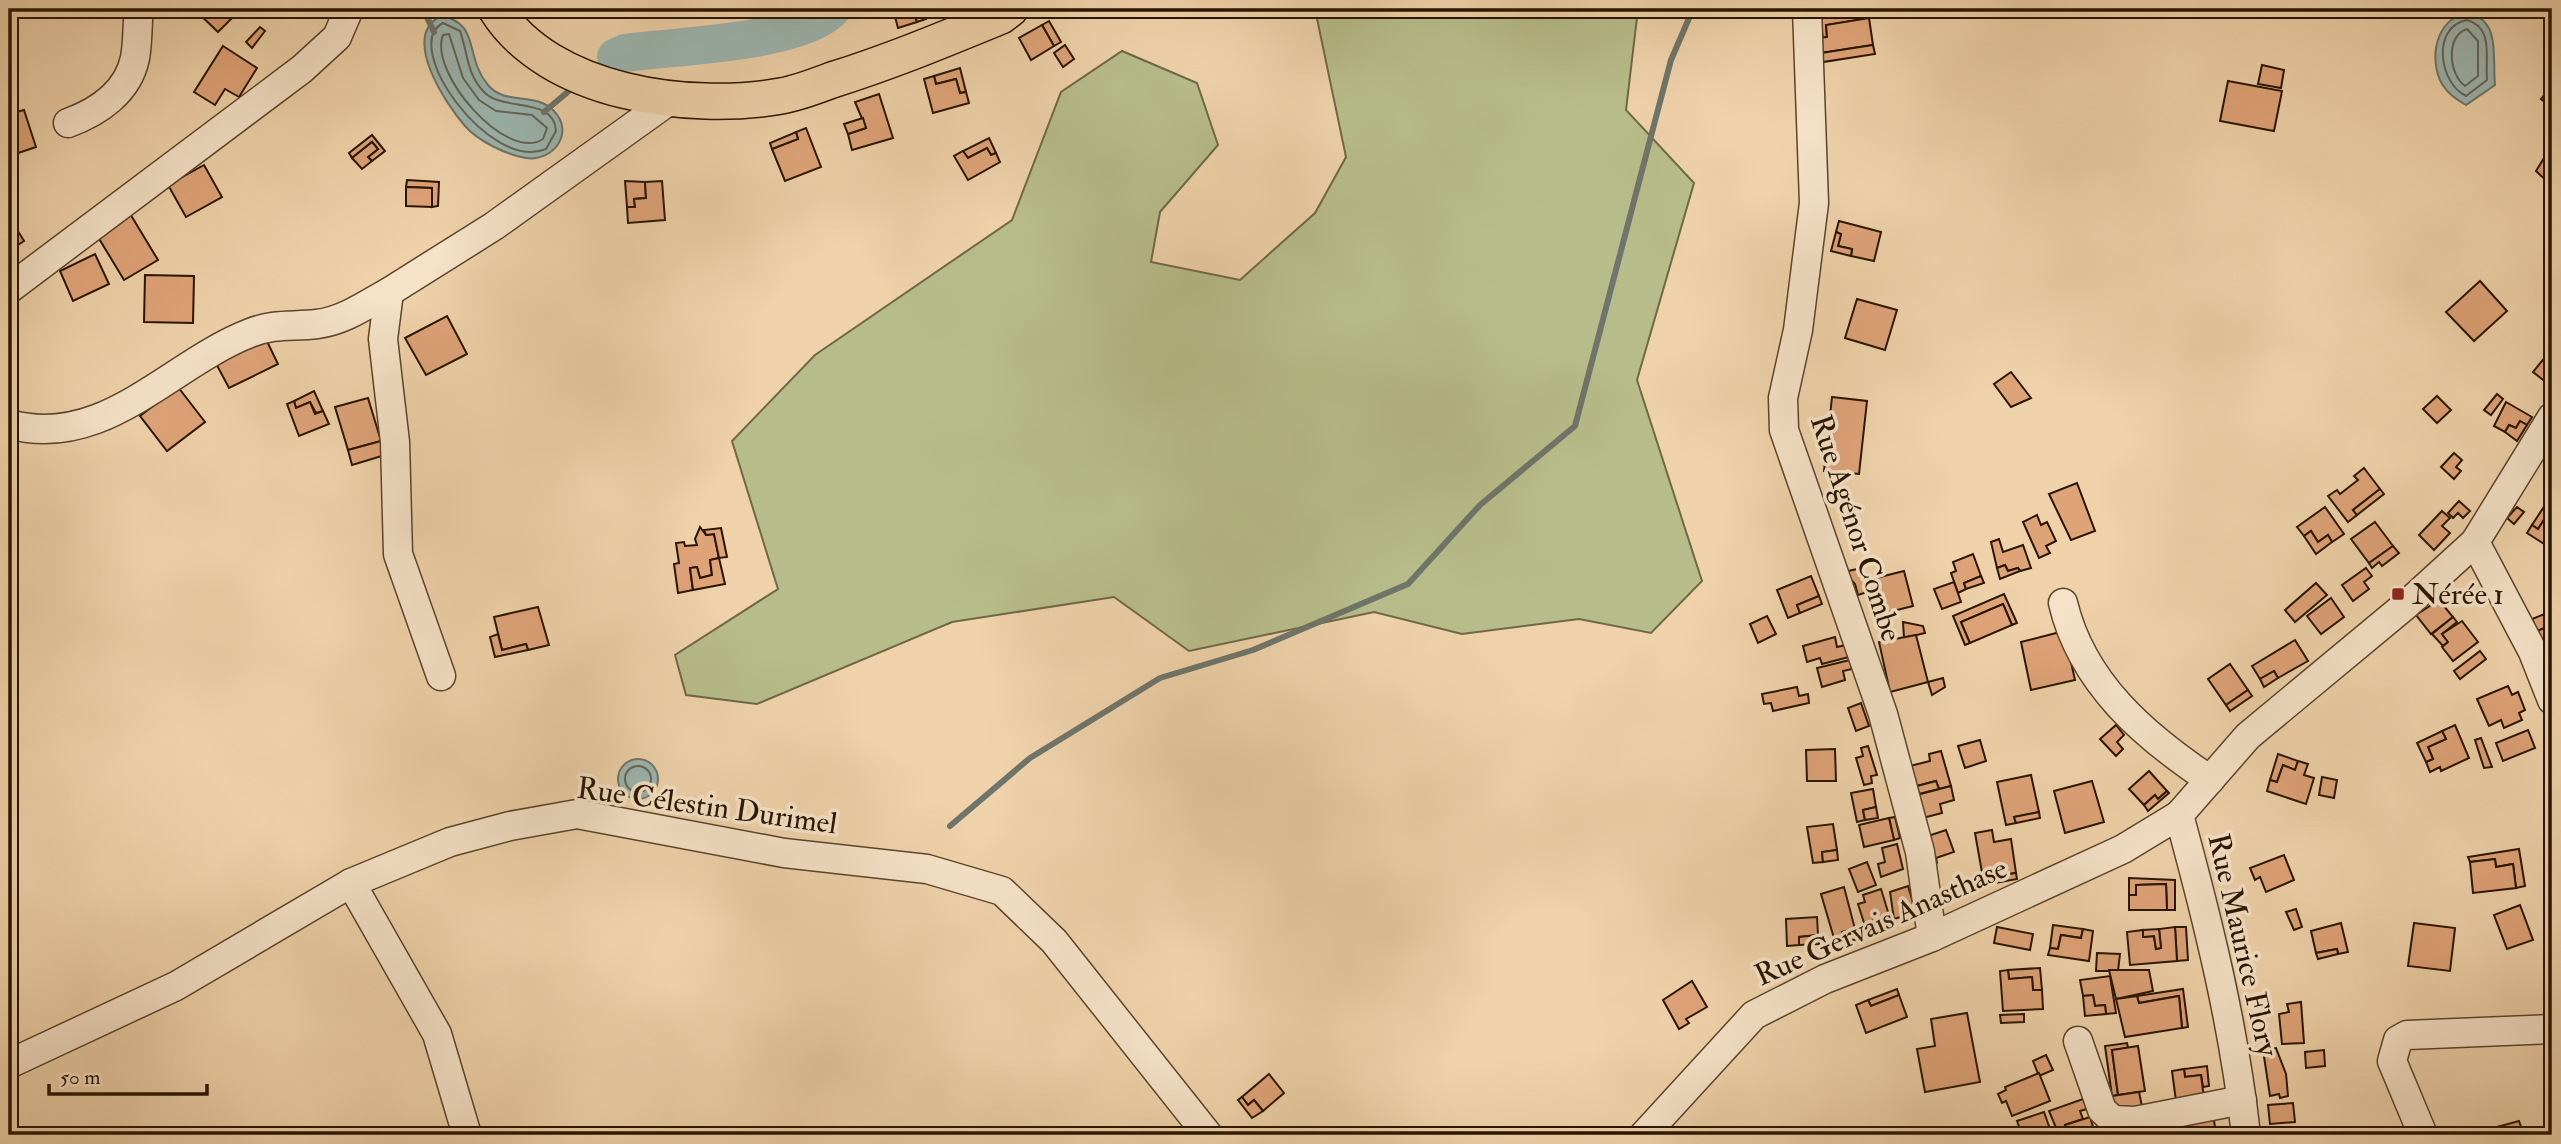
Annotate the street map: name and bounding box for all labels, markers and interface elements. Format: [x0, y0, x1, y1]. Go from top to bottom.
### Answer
street label: Rue Agénor Combe [1802, 410, 1910, 646]
place label: Nérée 1 [2412, 576, 2504, 613]
marker: Nérée 1 [2390, 586, 2406, 602]
street label: Rue Célestin Durimel [574, 769, 840, 843]
street label: Rue Maurice Flory [2199, 830, 2287, 1061]
street label: Rue Gervais Anasthase [1749, 850, 2013, 994]
scale bar [49, 1053, 206, 1097]
text: 50 m [60, 1064, 101, 1091]

